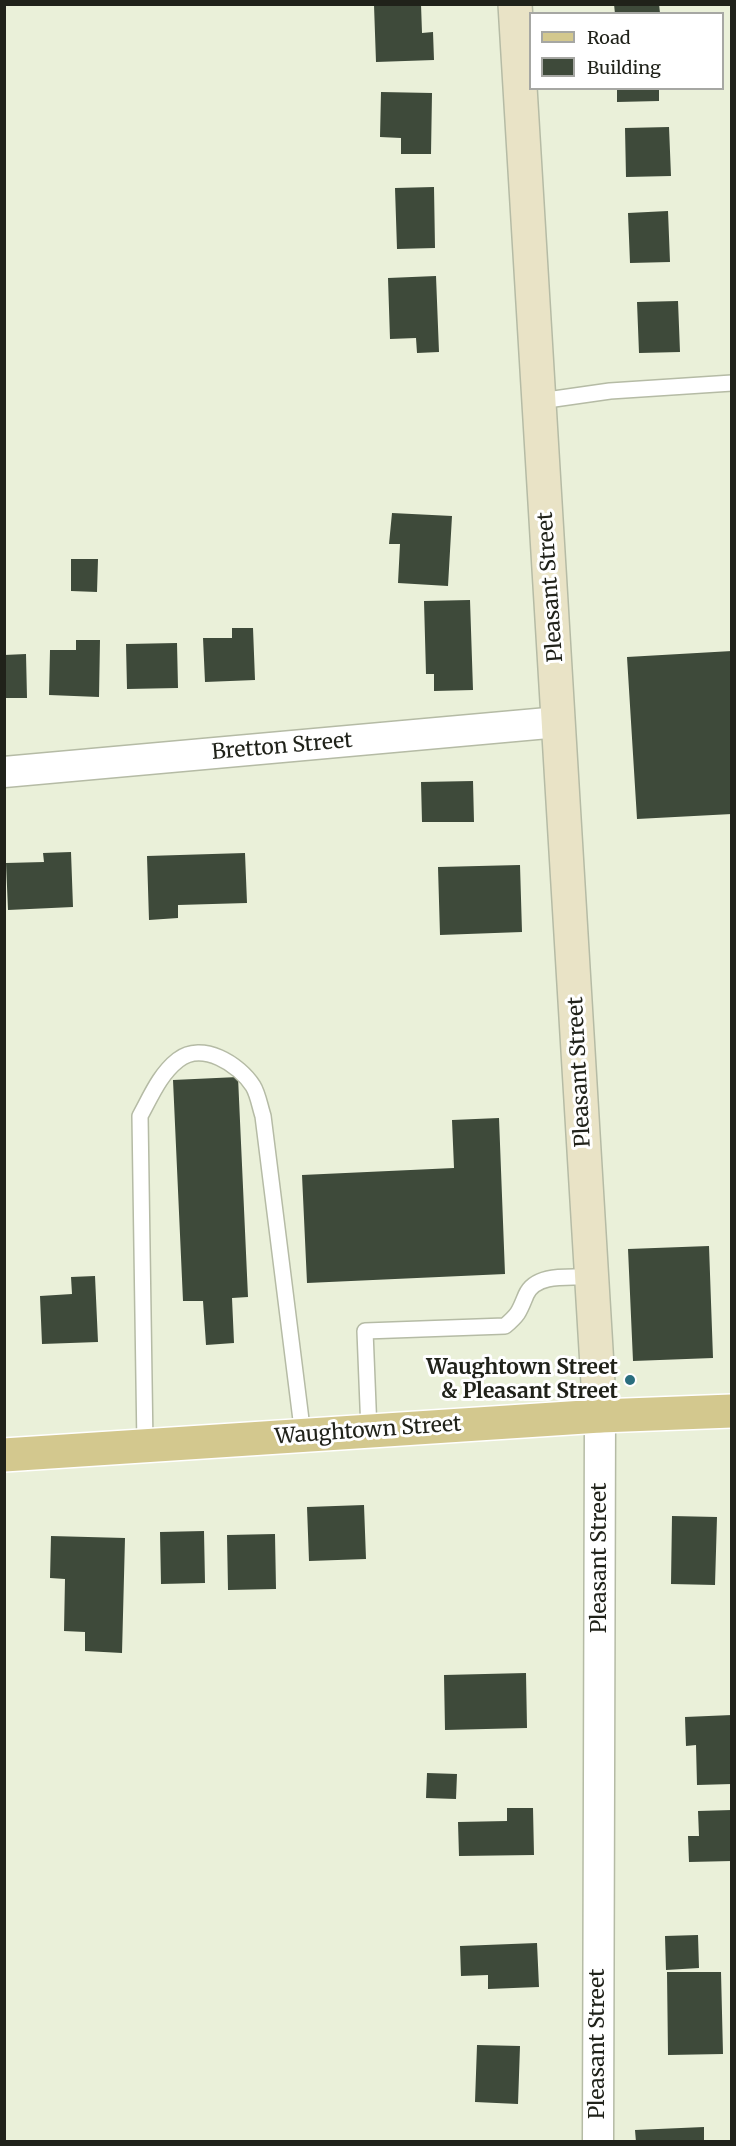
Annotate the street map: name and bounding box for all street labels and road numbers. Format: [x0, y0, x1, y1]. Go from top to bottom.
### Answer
street label: Pleasant Street [533, 511, 569, 663]
street label: Bretton Street [211, 728, 353, 766]
street label: Pleasant Street [563, 996, 597, 1148]
street label: Waughtown Street [274, 1412, 462, 1450]
street label: Pleasant Street [587, 1483, 613, 1633]
street label: Pleasant Street [585, 1969, 611, 2119]

